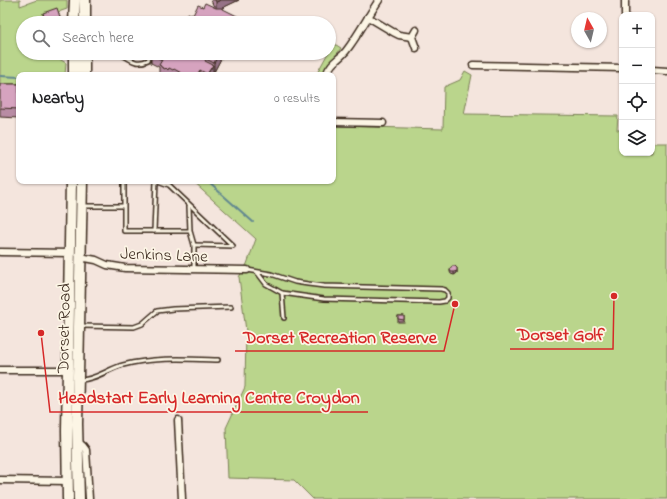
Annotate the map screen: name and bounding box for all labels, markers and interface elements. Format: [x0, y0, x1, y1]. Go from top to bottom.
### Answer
north arrow [571, 12, 607, 48]
map controls [619, 12, 655, 156]
button: + [619, 12, 655, 48]
search box [16, 16, 336, 60]
icon: search [30, 27, 52, 49]
text: Search here [62, 27, 134, 49]
button: − [619, 48, 655, 84]
button: locate [619, 84, 655, 120]
text: Nearby [32, 86, 84, 111]
text: 0 results [274, 89, 320, 108]
button: layers [619, 120, 655, 156]
street label: Jenkins Lane [120, 241, 209, 270]
street label: Dorset Road [51, 282, 78, 374]
callout: Dorset Golf [510, 319, 613, 349]
callout: Dorset Recreation Reserve [235, 321, 444, 351]
text: Dorset Golf [516, 323, 605, 349]
text: Dorset Recreation Reserve [242, 326, 438, 352]
callout: Headstart Early Learning Centre Croydon [50, 382, 368, 412]
text: Headstart Early Learning Centre Croydon [58, 386, 360, 413]

